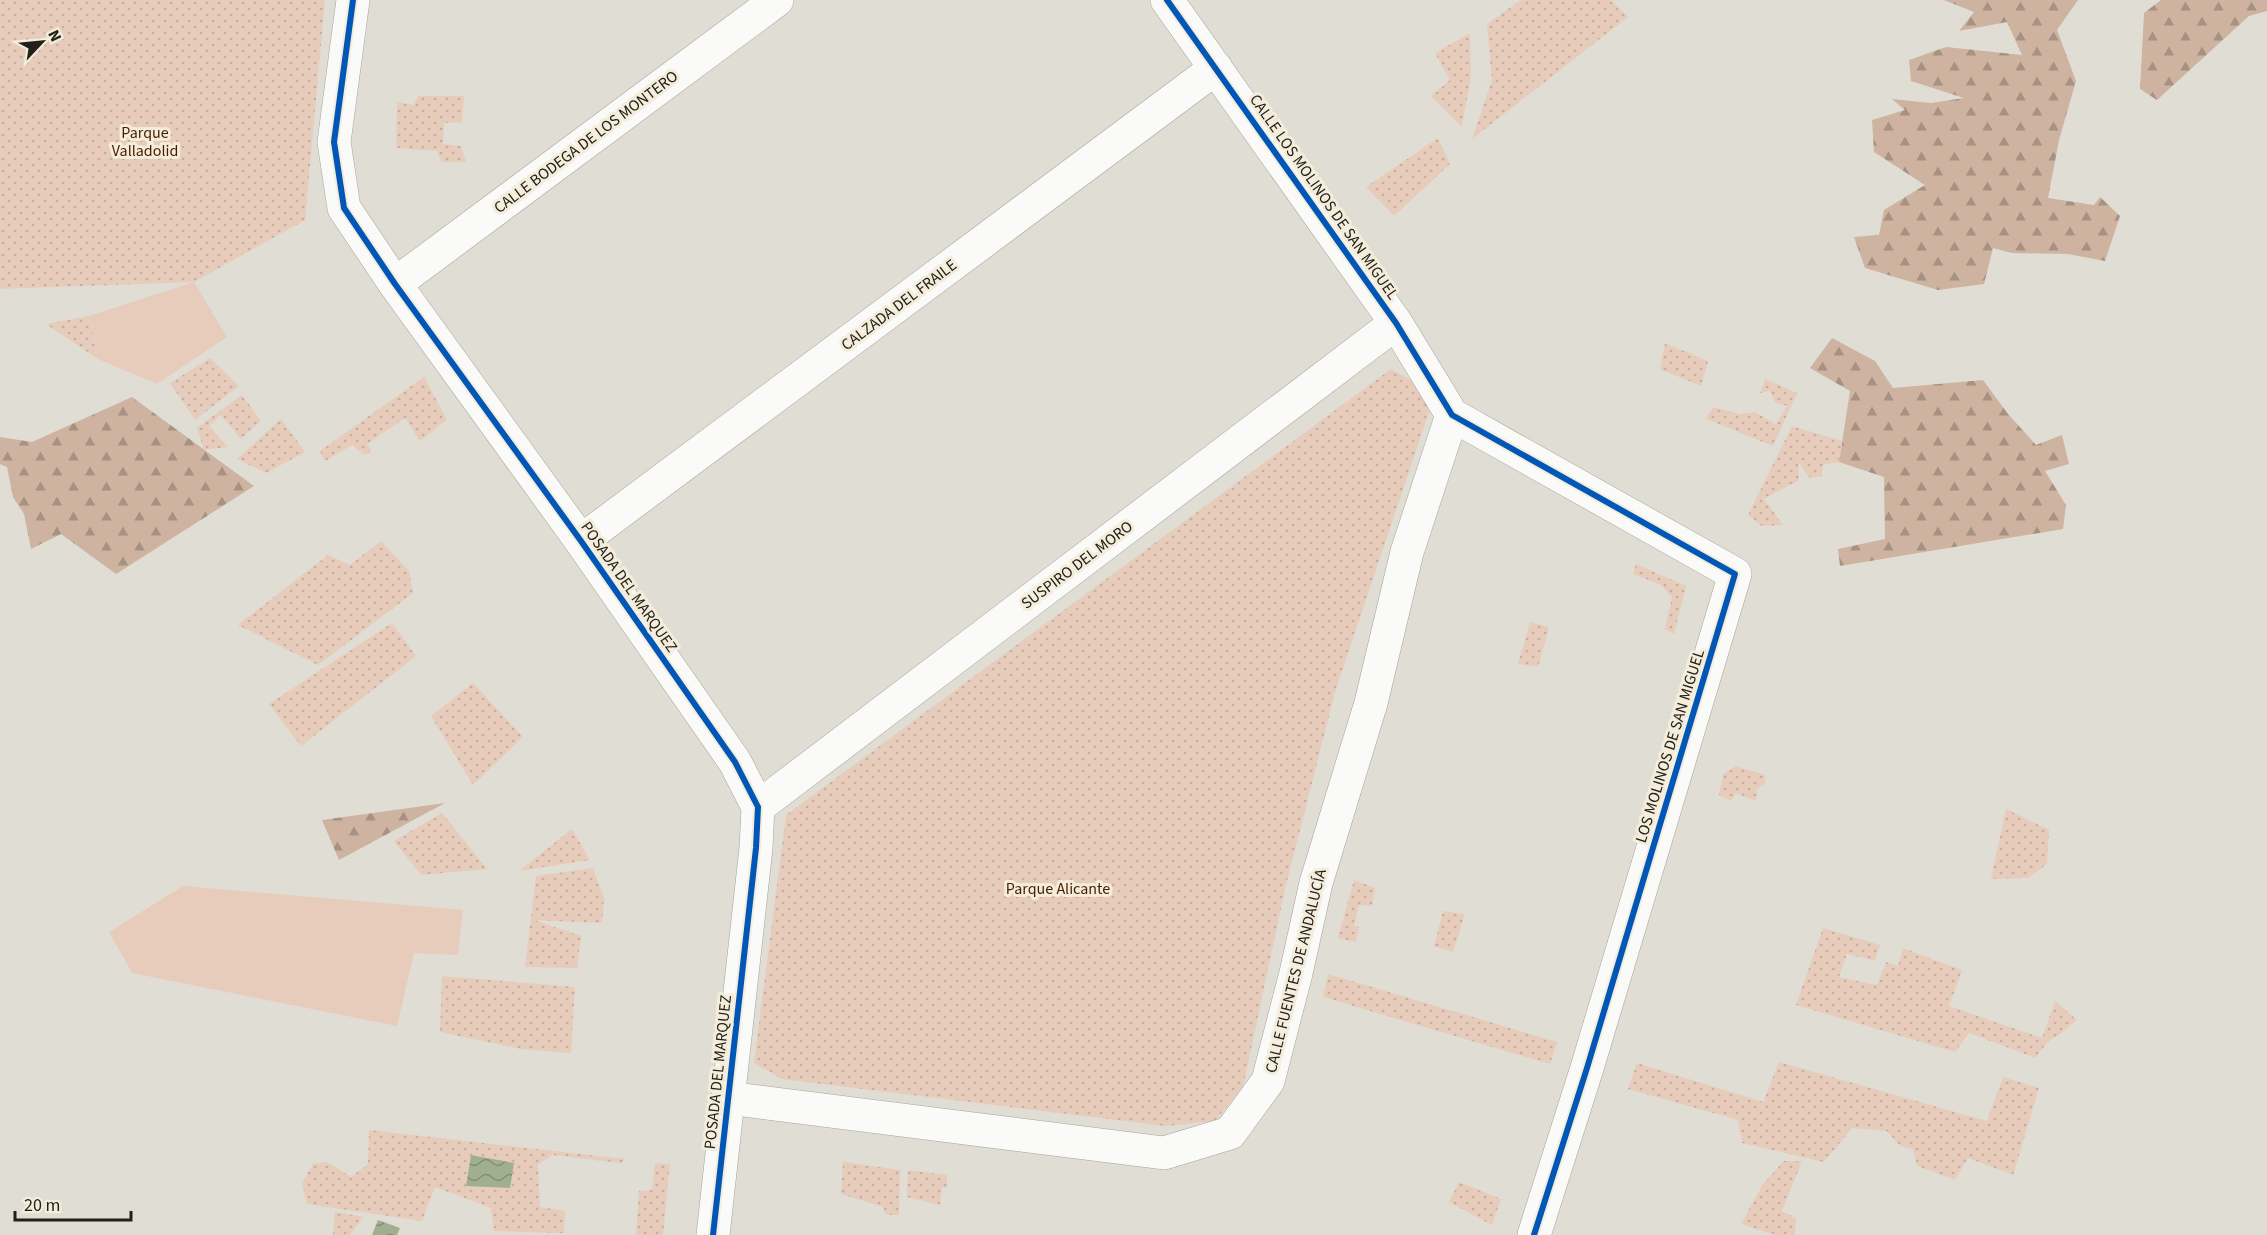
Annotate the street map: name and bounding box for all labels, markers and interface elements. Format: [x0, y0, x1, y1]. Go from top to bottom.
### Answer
north arrow [12, 12, 72, 72]
text: N [42, 26, 67, 45]
street label: CALLE BODEGA DE LOS MONTERO [489, 65, 683, 219]
street label: CALLE LOS MOLINOS DE SAN MIGUEL [1244, 90, 1404, 304]
park label: Parque Valladolid [112, 122, 178, 162]
street label: CALZADA DEL FRAILE [837, 254, 961, 356]
street label: SUSPIRO DEL MORO [1017, 516, 1137, 614]
street label: POSADA DEL MARQUEZ [575, 517, 683, 657]
street label: LOS MOLINOS DE SAN MIGUEL [1630, 646, 1710, 845]
street label: CALLE FUENTES DE ANDALUCÍA [1260, 866, 1332, 1075]
park label: Parque Alicante [1006, 878, 1110, 900]
street label: POSADA DEL MARQUEZ [699, 994, 737, 1150]
scale bar [15, 1184, 130, 1222]
text: 20 m [24, 1193, 60, 1218]

